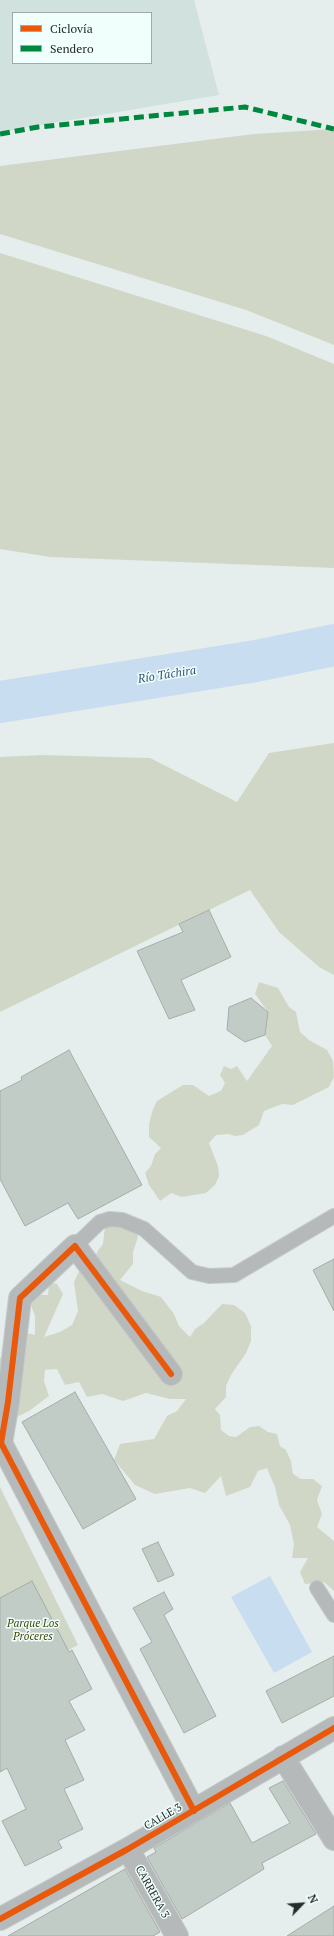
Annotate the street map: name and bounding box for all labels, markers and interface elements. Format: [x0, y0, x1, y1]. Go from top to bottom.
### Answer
legend [12, 12, 152, 64]
text: Ciclovía [50, 21, 93, 36]
text: Sendero [50, 41, 94, 56]
water label: Río Táchira [137, 663, 197, 687]
park label: Parque Los Próceres [7, 1617, 59, 1643]
street label: CALLE 3 [142, 1801, 184, 1833]
street label: CARRERA 3 [132, 1864, 172, 1920]
north arrow [282, 1884, 322, 1924]
text: N [305, 1892, 321, 1906]

